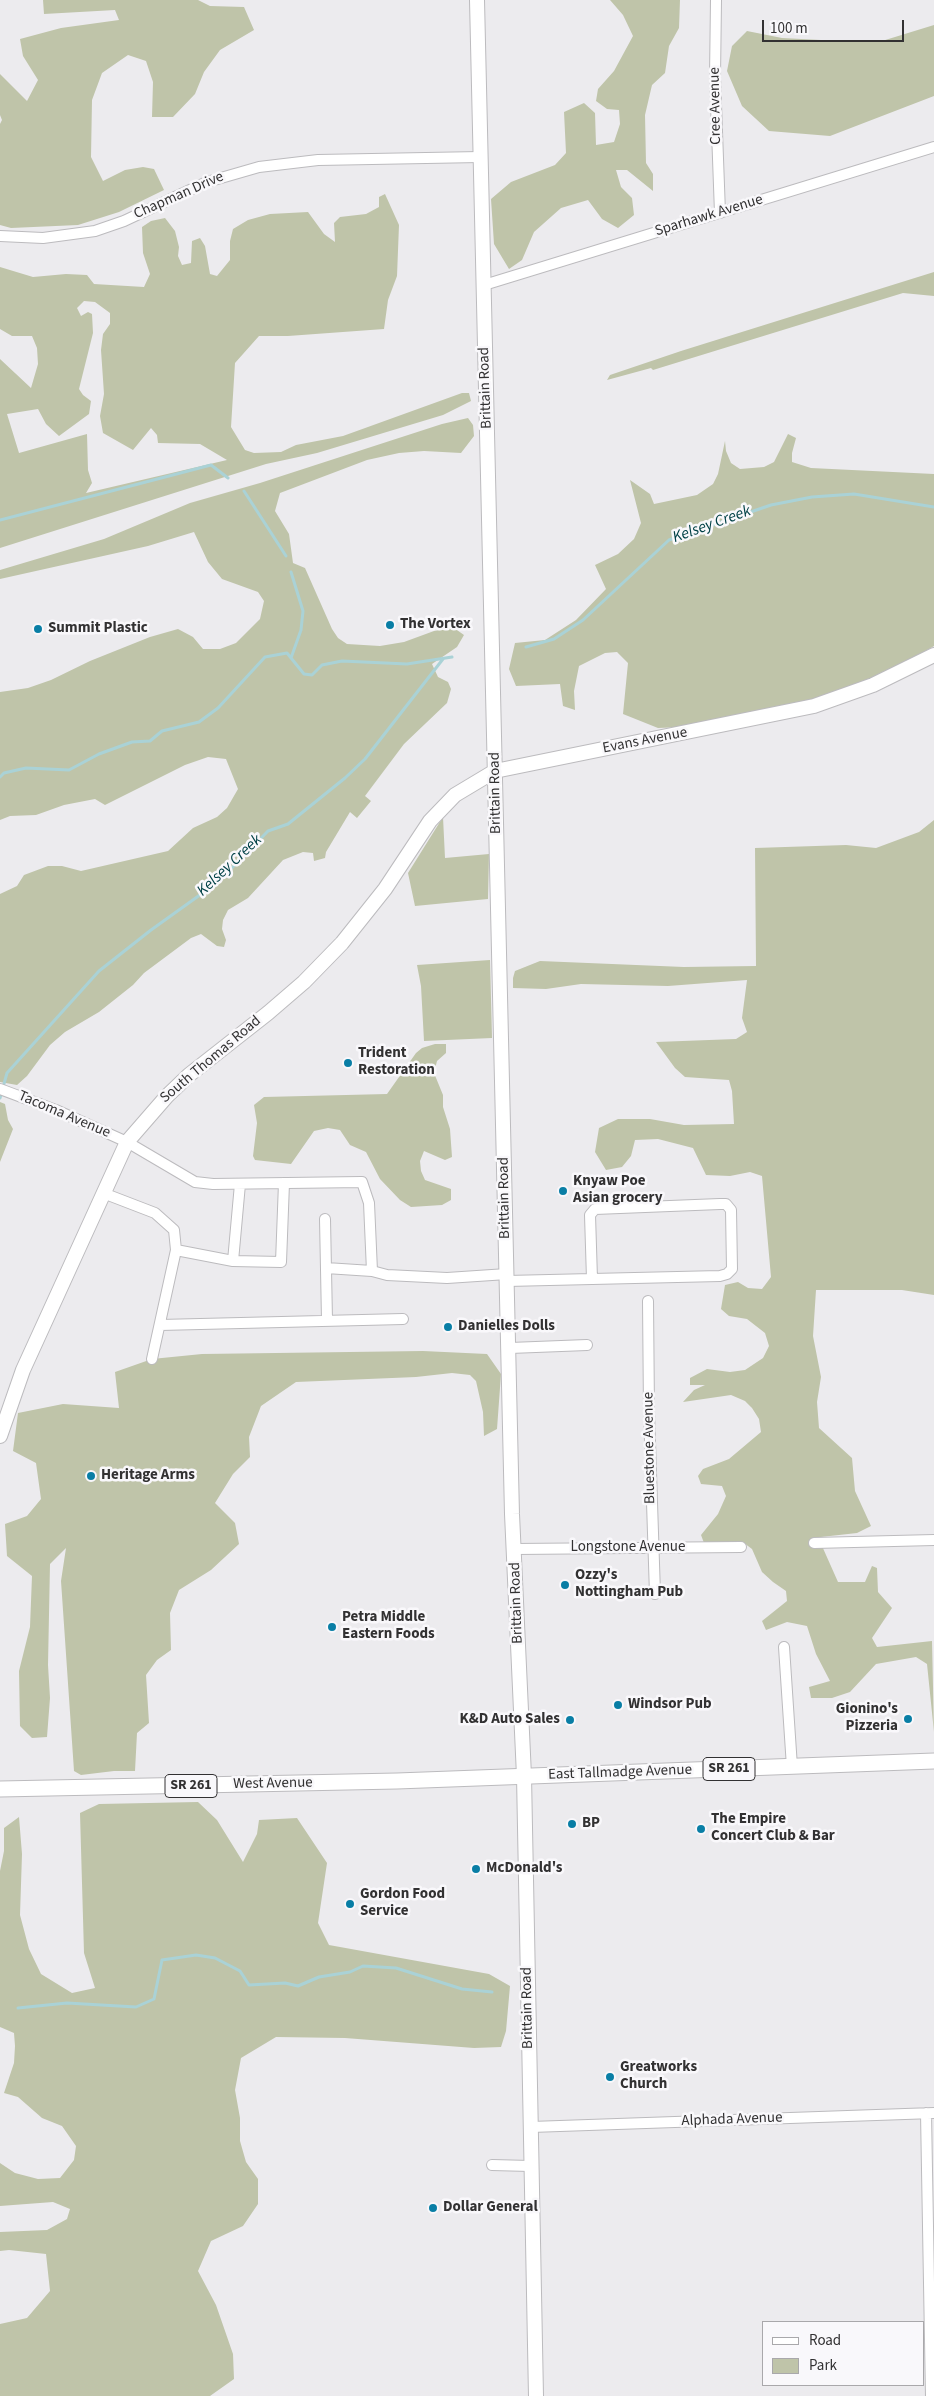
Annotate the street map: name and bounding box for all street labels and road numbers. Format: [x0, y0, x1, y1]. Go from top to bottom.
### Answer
street label: Cree Avenue [706, 67, 726, 145]
street label: Chapman Drive [131, 168, 227, 224]
street label: Sparhawk Avenue [653, 191, 765, 241]
street label: Brittain Road [476, 347, 496, 429]
street label: Evans Avenue [601, 724, 689, 758]
street label: Brittain Road [486, 752, 506, 834]
street label: South Thomas Road [157, 1013, 265, 1107]
street label: Tacoma Avenue [15, 1087, 113, 1143]
street label: Brittain Road [495, 1157, 515, 1239]
street label: Bluestone Avenue [640, 1392, 660, 1504]
street label: Longstone Avenue [571, 1539, 685, 1557]
street label: Brittain Road [507, 1562, 527, 1644]
road number: SR 261 [703, 1758, 755, 1780]
street label: East Tallmadge Avenue [548, 1761, 692, 1785]
road number: SR 261 [165, 1774, 217, 1798]
street label: West Avenue [233, 1774, 313, 1794]
street label: Brittain Road [518, 1967, 538, 2049]
street label: Alphada Avenue [681, 2109, 783, 2131]

